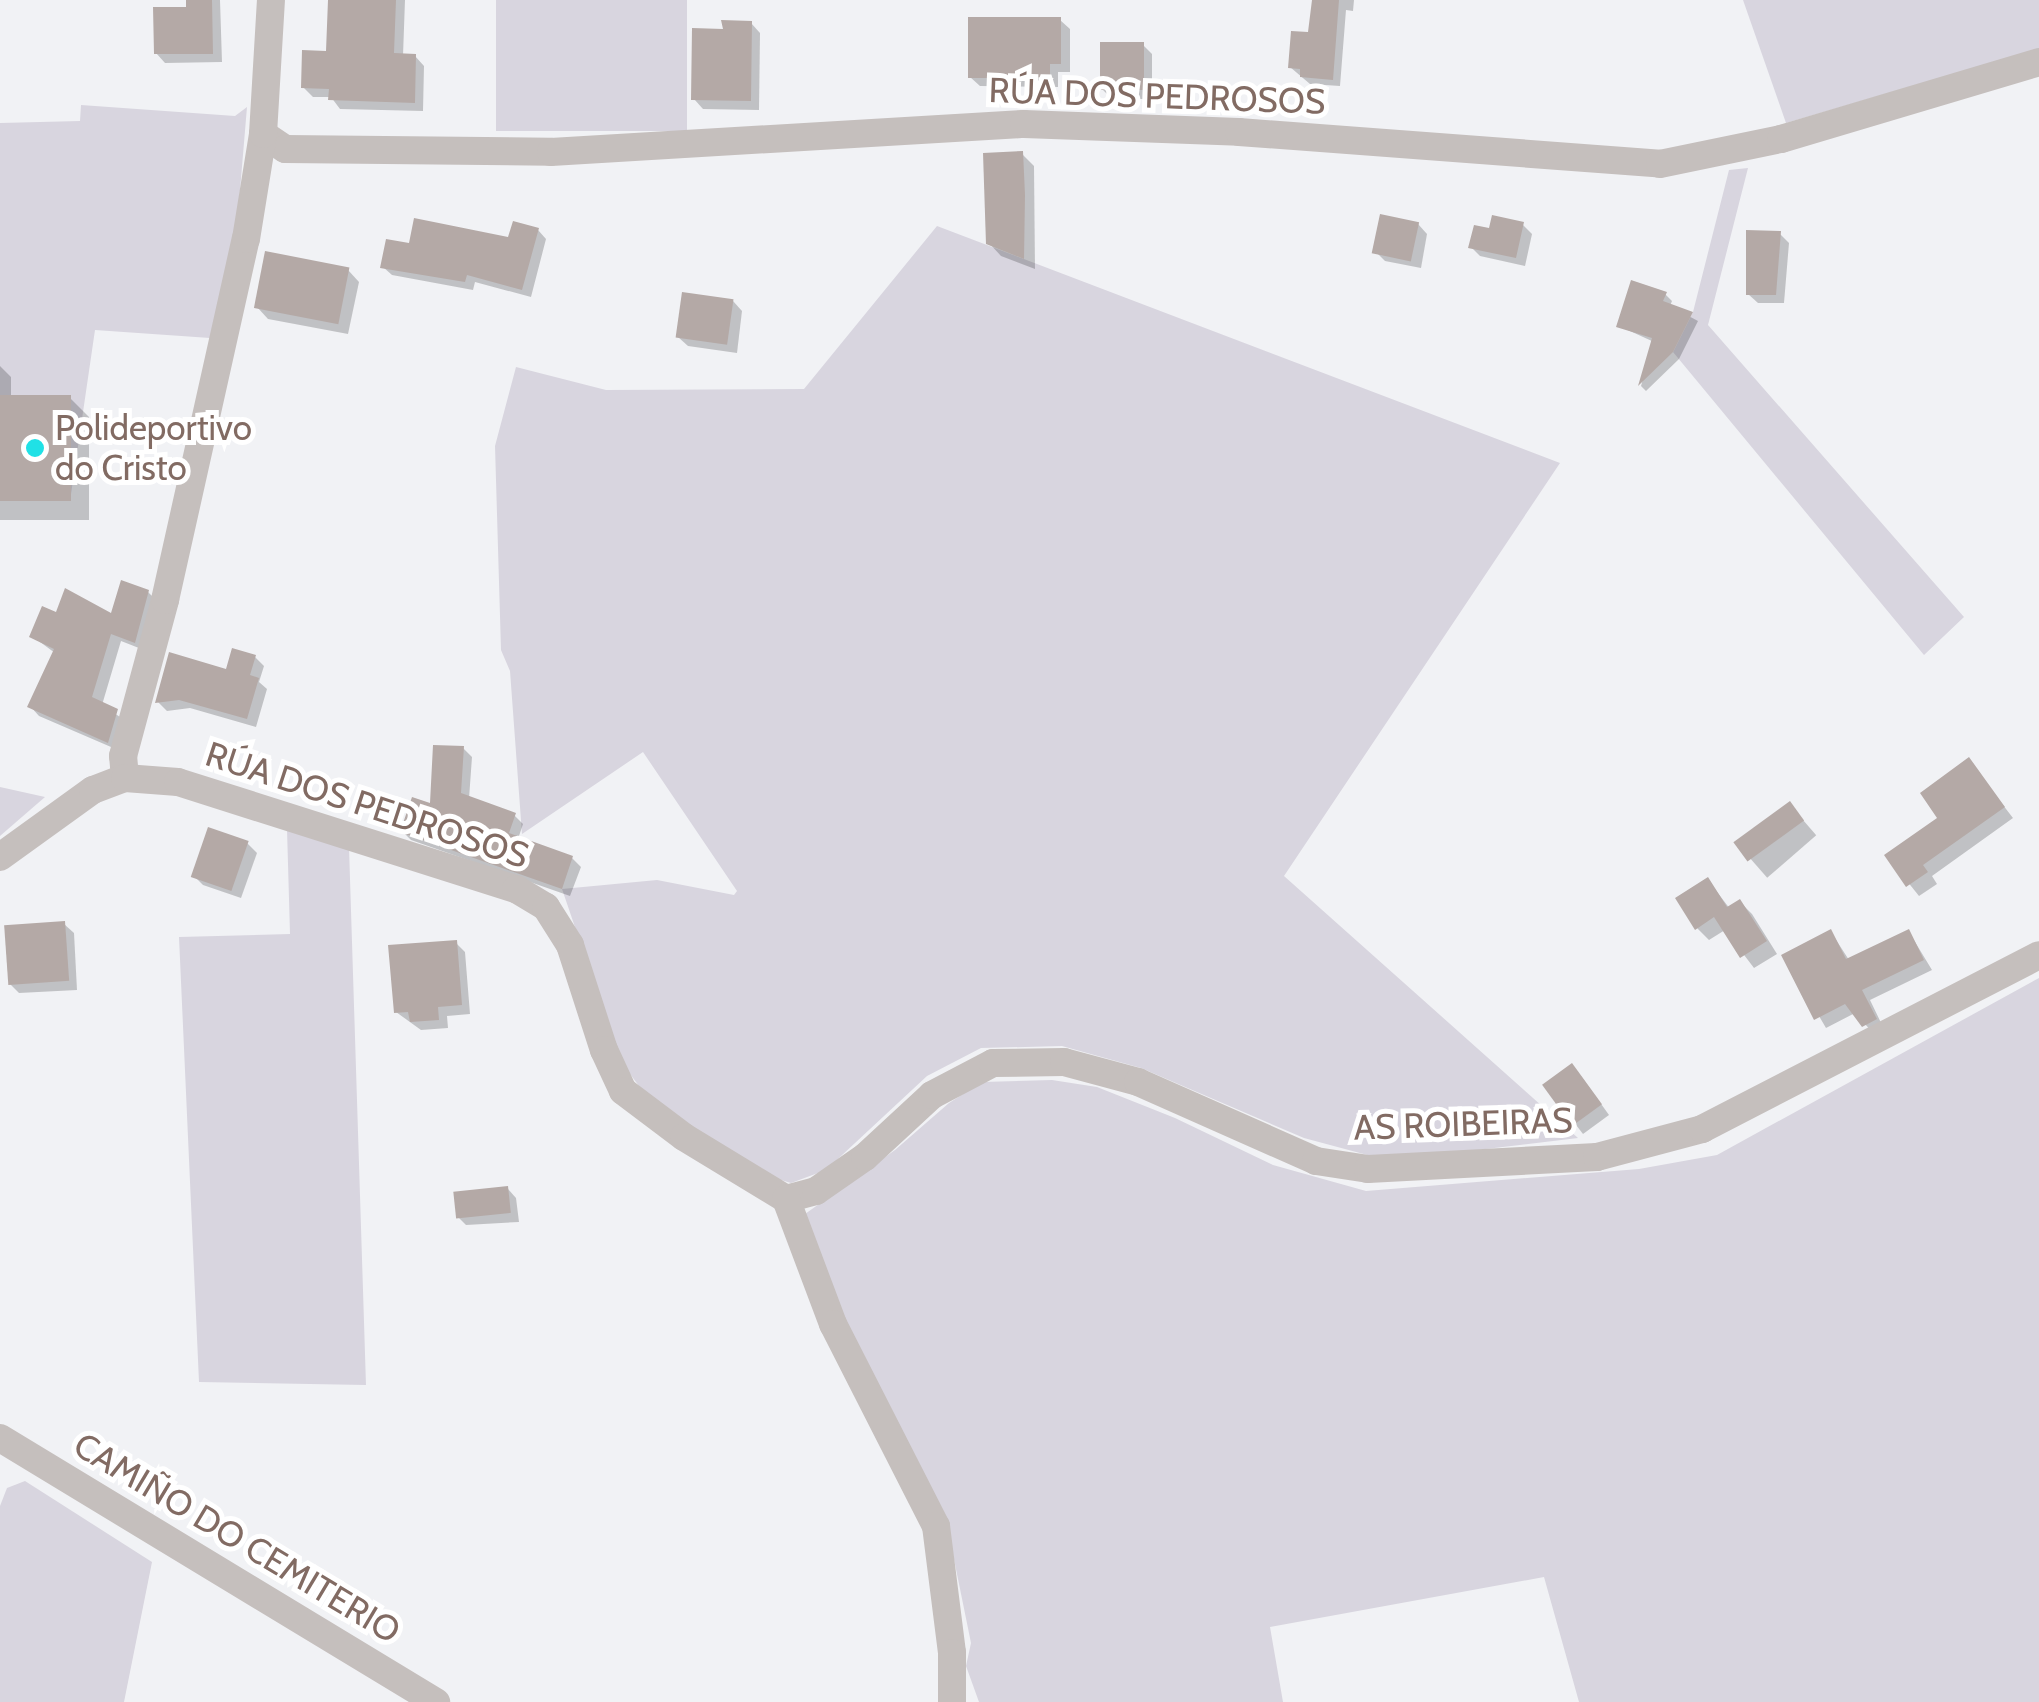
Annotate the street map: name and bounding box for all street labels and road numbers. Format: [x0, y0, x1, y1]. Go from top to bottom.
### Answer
street label: RÚA DOS PEDROSOS [988, 69, 1326, 123]
street label: RÚA DOS PEDROSOS [200, 733, 534, 877]
street label: AS ROIBEIRAS [1353, 1099, 1573, 1149]
street label: CAMIÑO DO CEMITERIO [66, 1424, 408, 1652]

